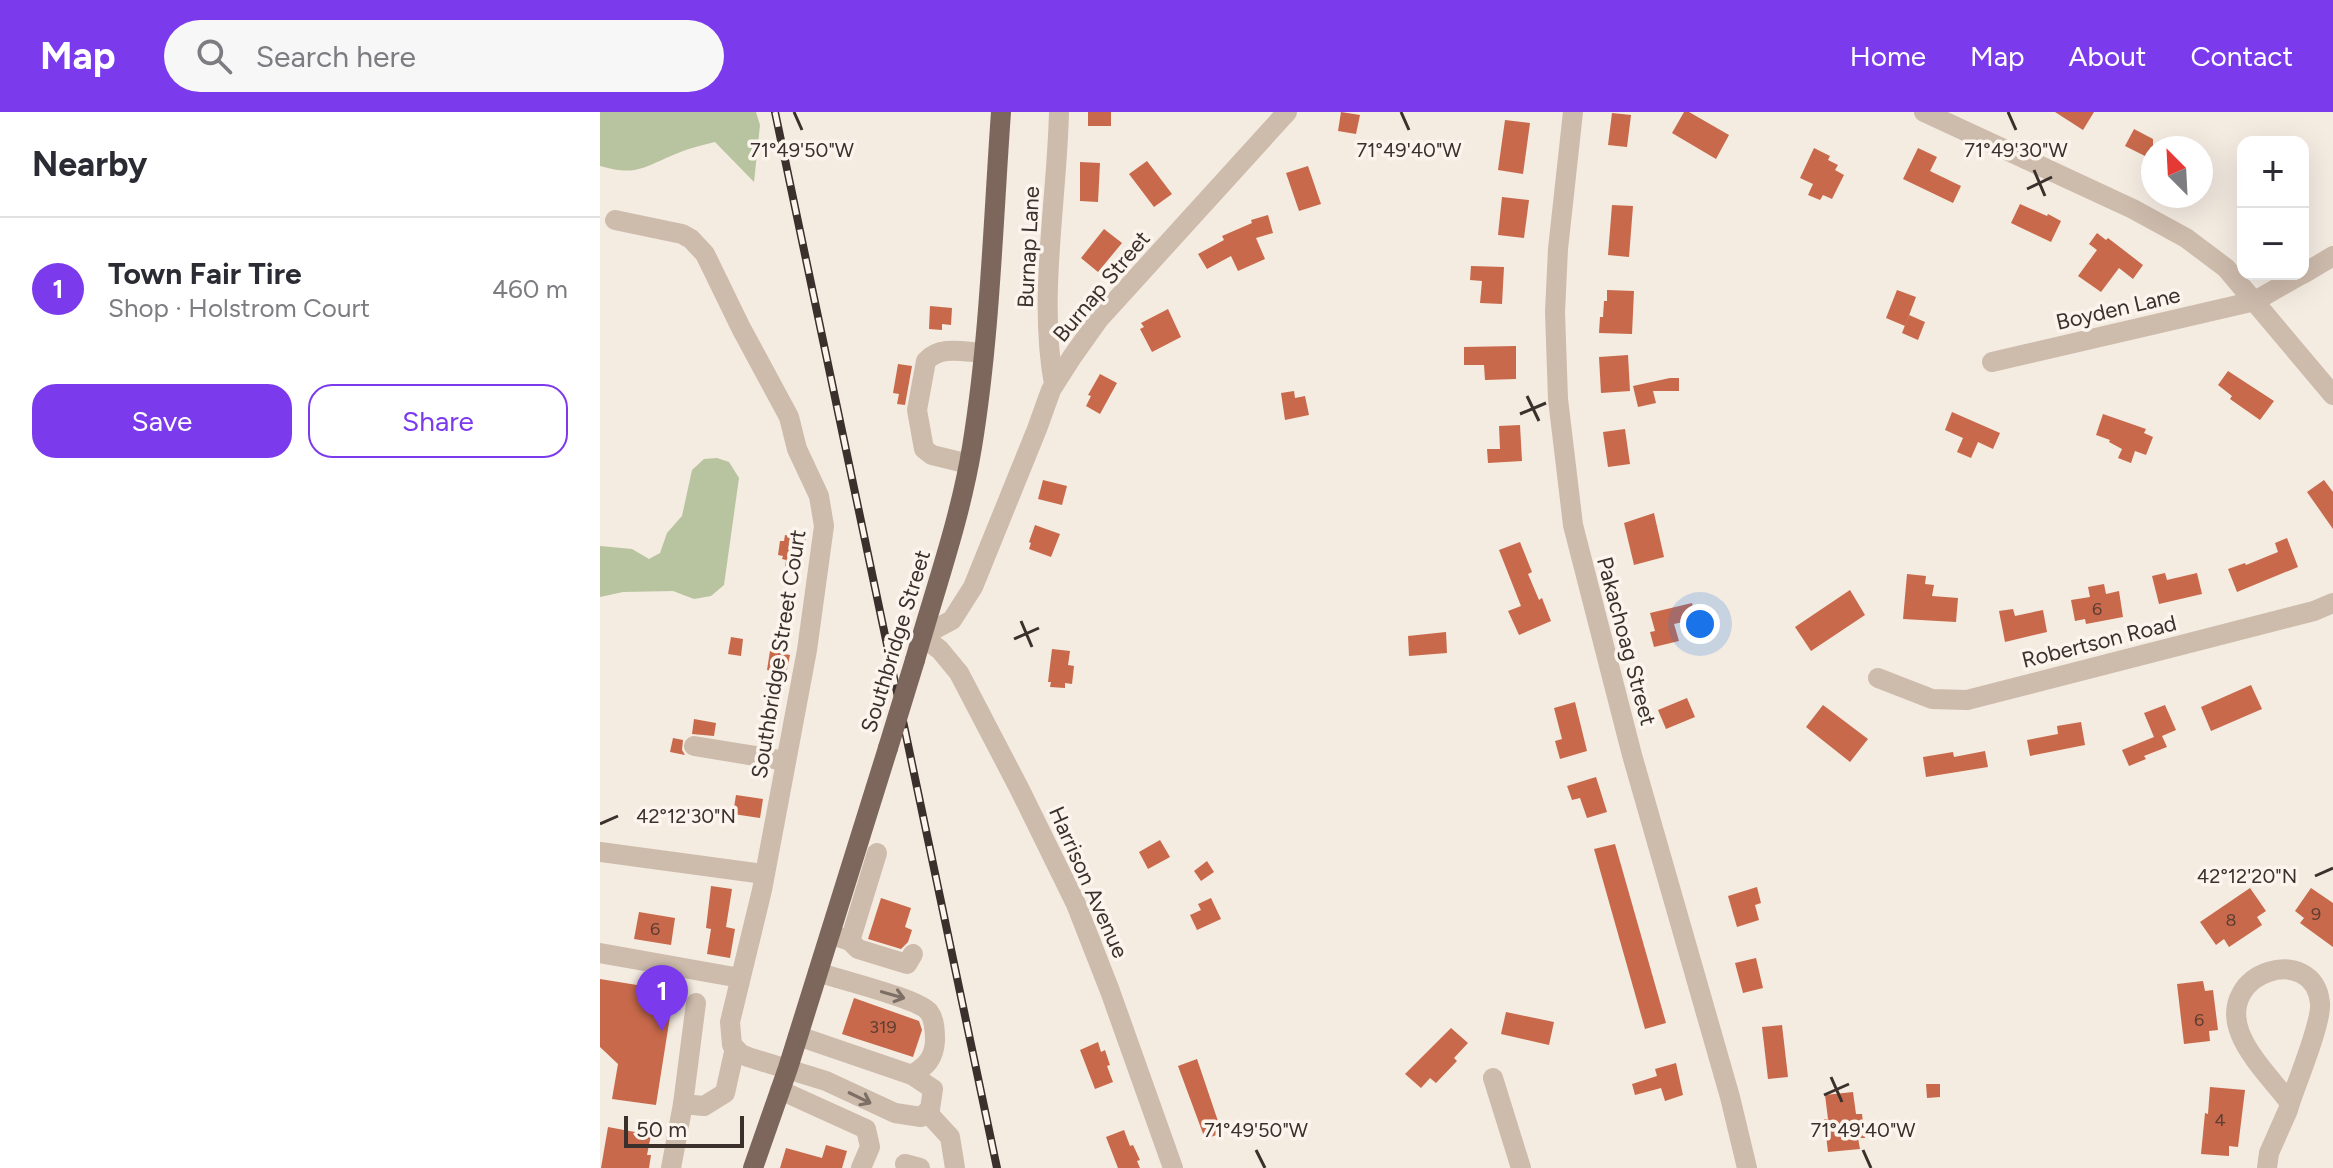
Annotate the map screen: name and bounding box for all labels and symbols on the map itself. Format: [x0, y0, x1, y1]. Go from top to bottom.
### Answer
north arrow [2141, 136, 2213, 208]
text: 71°49'50"W [750, 138, 854, 162]
text: 71°49'40"W [1357, 138, 1461, 162]
text: 71°49'30"W [1964, 138, 2068, 162]
street label: Burnap Lane [1012, 185, 1045, 309]
street label: Burnap Street [1047, 225, 1156, 347]
street label: Boyden Lane [2053, 281, 2183, 336]
street label: Southbridge Street Court [745, 528, 812, 780]
street label: Southbridge Street [855, 547, 936, 736]
street label: Pakachoag Street [1591, 554, 1662, 728]
house number: 6 [2092, 598, 2102, 620]
your location [1680, 604, 1720, 644]
street label: Robertson Road [2019, 609, 2179, 674]
street label: Harrison Avenue [1043, 802, 1134, 962]
text: 42°12'30"N [636, 804, 736, 828]
text: 42°12'20"N [2197, 864, 2297, 888]
house number: 9 [2311, 903, 2321, 925]
house number: 8 [2225, 909, 2237, 931]
house number: 6 [650, 918, 660, 940]
pin: 1 [636, 965, 688, 1031]
one-way arrow [879, 988, 905, 1003]
house number: 6 [2194, 1009, 2204, 1031]
house number: 319 [869, 1016, 897, 1038]
one-way arrow [848, 1091, 871, 1106]
house number: 4 [2214, 1109, 2226, 1131]
scale bar [624, 1112, 744, 1148]
text: 71°49'50"W [1204, 1118, 1308, 1142]
text: 71°49'40"W [1811, 1118, 1915, 1142]

